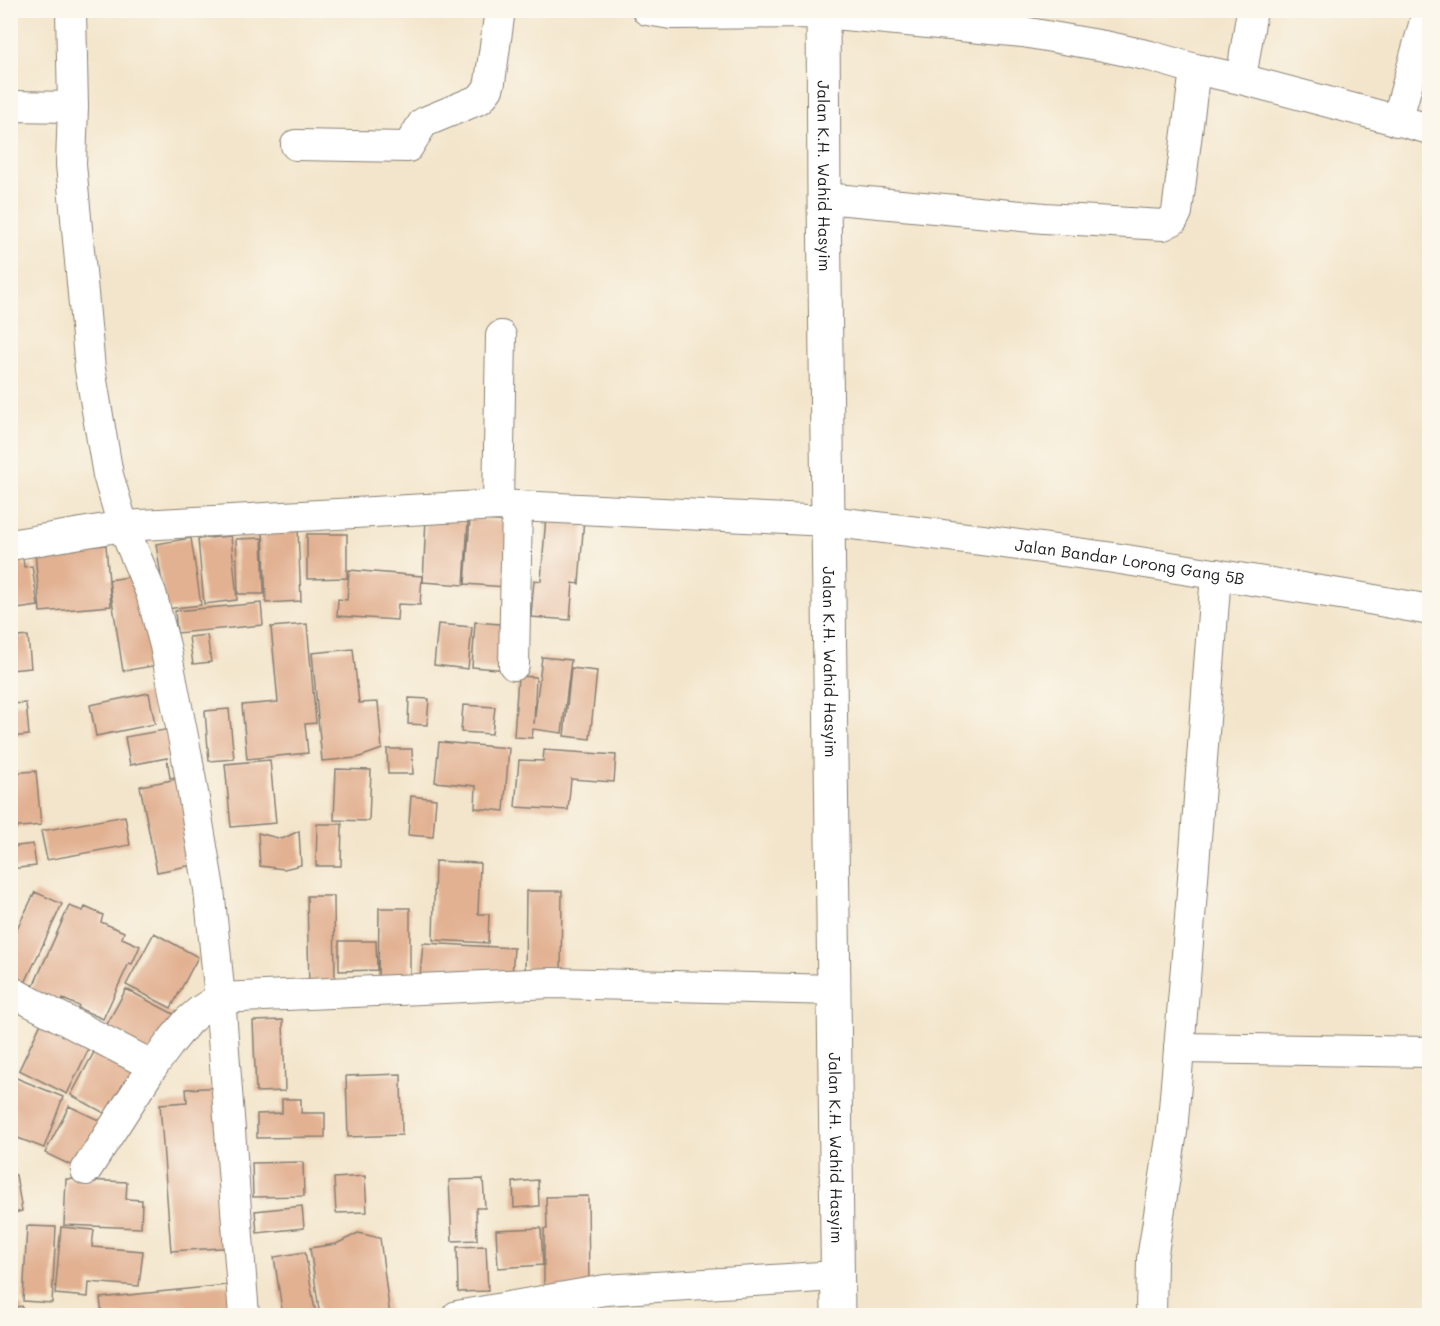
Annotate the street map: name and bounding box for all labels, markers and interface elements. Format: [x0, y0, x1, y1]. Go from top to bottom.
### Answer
street label: Jalan K.H. Wahid Hasyim [813, 80, 836, 272]
street label: Jalan Bandar Lorong Gang 5B [1014, 534, 1246, 589]
street label: Jalan K.H. Wahid Hasyim [819, 566, 842, 758]
street label: Jalan K.H. Wahid Hasyim [825, 1052, 848, 1244]

